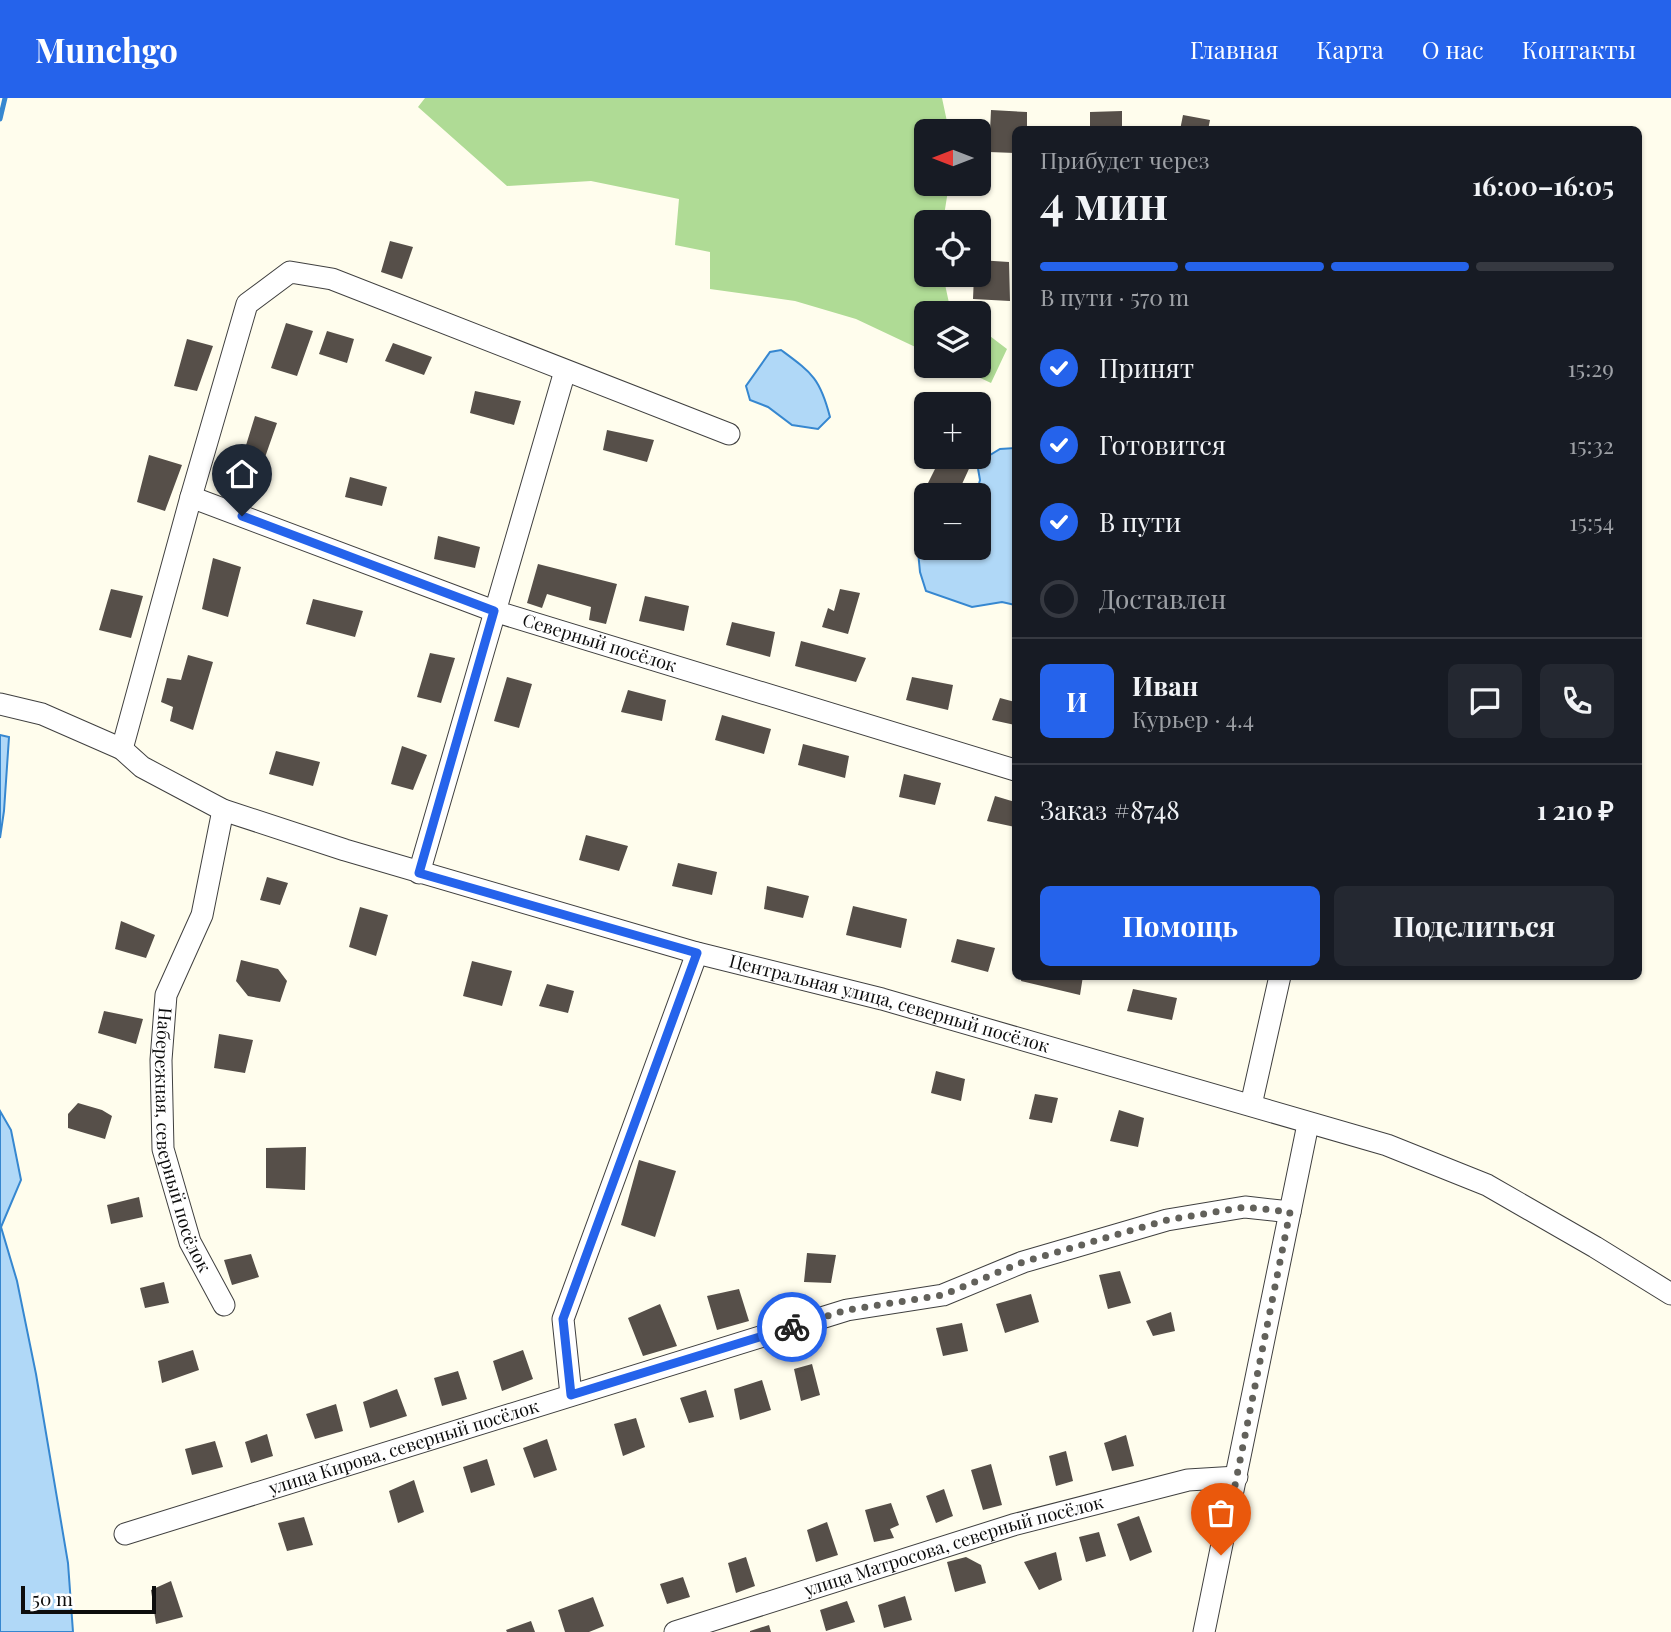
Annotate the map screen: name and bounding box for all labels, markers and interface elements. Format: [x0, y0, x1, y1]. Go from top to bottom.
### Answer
text: Munchgo [35, 27, 178, 71]
text: Главная [1190, 33, 1278, 65]
text: Карта [1316, 33, 1384, 65]
text: О нас [1422, 33, 1484, 65]
text: Контакты [1522, 33, 1636, 65]
north arrow [914, 119, 990, 196]
map controls [914, 119, 991, 560]
text: Прибудет через [1040, 144, 1209, 175]
text: 16:00–16:05 [1472, 168, 1614, 203]
text: 4 мин [1040, 170, 1168, 232]
button: locate [914, 210, 991, 287]
text: В пути · 570 m [1040, 281, 1189, 312]
button: layers [914, 301, 991, 378]
icon: check [1040, 349, 1078, 387]
text: Принят [1099, 350, 1194, 385]
text: 15:29 [1567, 352, 1614, 383]
button: + [914, 392, 991, 469]
icon: check [1040, 426, 1078, 464]
text: Готовится [1099, 427, 1226, 462]
text: 15:32 [1569, 429, 1614, 460]
pin [212, 444, 272, 516]
icon: home [223, 455, 261, 493]
button: − [914, 483, 991, 560]
icon: check [1040, 503, 1078, 541]
text: В пути [1099, 504, 1181, 539]
text: 15:54 [1569, 506, 1614, 537]
text: Доставлен [1099, 581, 1226, 616]
street label: Северный посёлок [520, 607, 680, 677]
button: chat [1448, 664, 1522, 738]
button: phone [1540, 664, 1614, 738]
text: Иван [1132, 668, 1198, 703]
text: И [1066, 684, 1088, 719]
text: Курьер · 4.4 [1132, 703, 1254, 734]
text: Заказ #8748 [1040, 792, 1180, 827]
text: 1 210 ₽ [1537, 792, 1614, 827]
button: Помощь [1040, 886, 1320, 966]
button: Поделиться [1334, 886, 1614, 966]
street label: Центральная улица, северный посёлок [727, 948, 1052, 1058]
street label: Набережная, северный посёлок [150, 1007, 217, 1276]
courier [757, 1292, 827, 1362]
icon: bike [773, 1308, 811, 1346]
street label: улица Кирова, северный посёлок [265, 1393, 541, 1500]
pin [1191, 1483, 1251, 1555]
street label: улица Матросова, северный посёлок [800, 1489, 1106, 1602]
icon: bag [1202, 1494, 1240, 1532]
scale bar [21, 1583, 156, 1615]
text: 50 m [32, 1585, 73, 1611]

